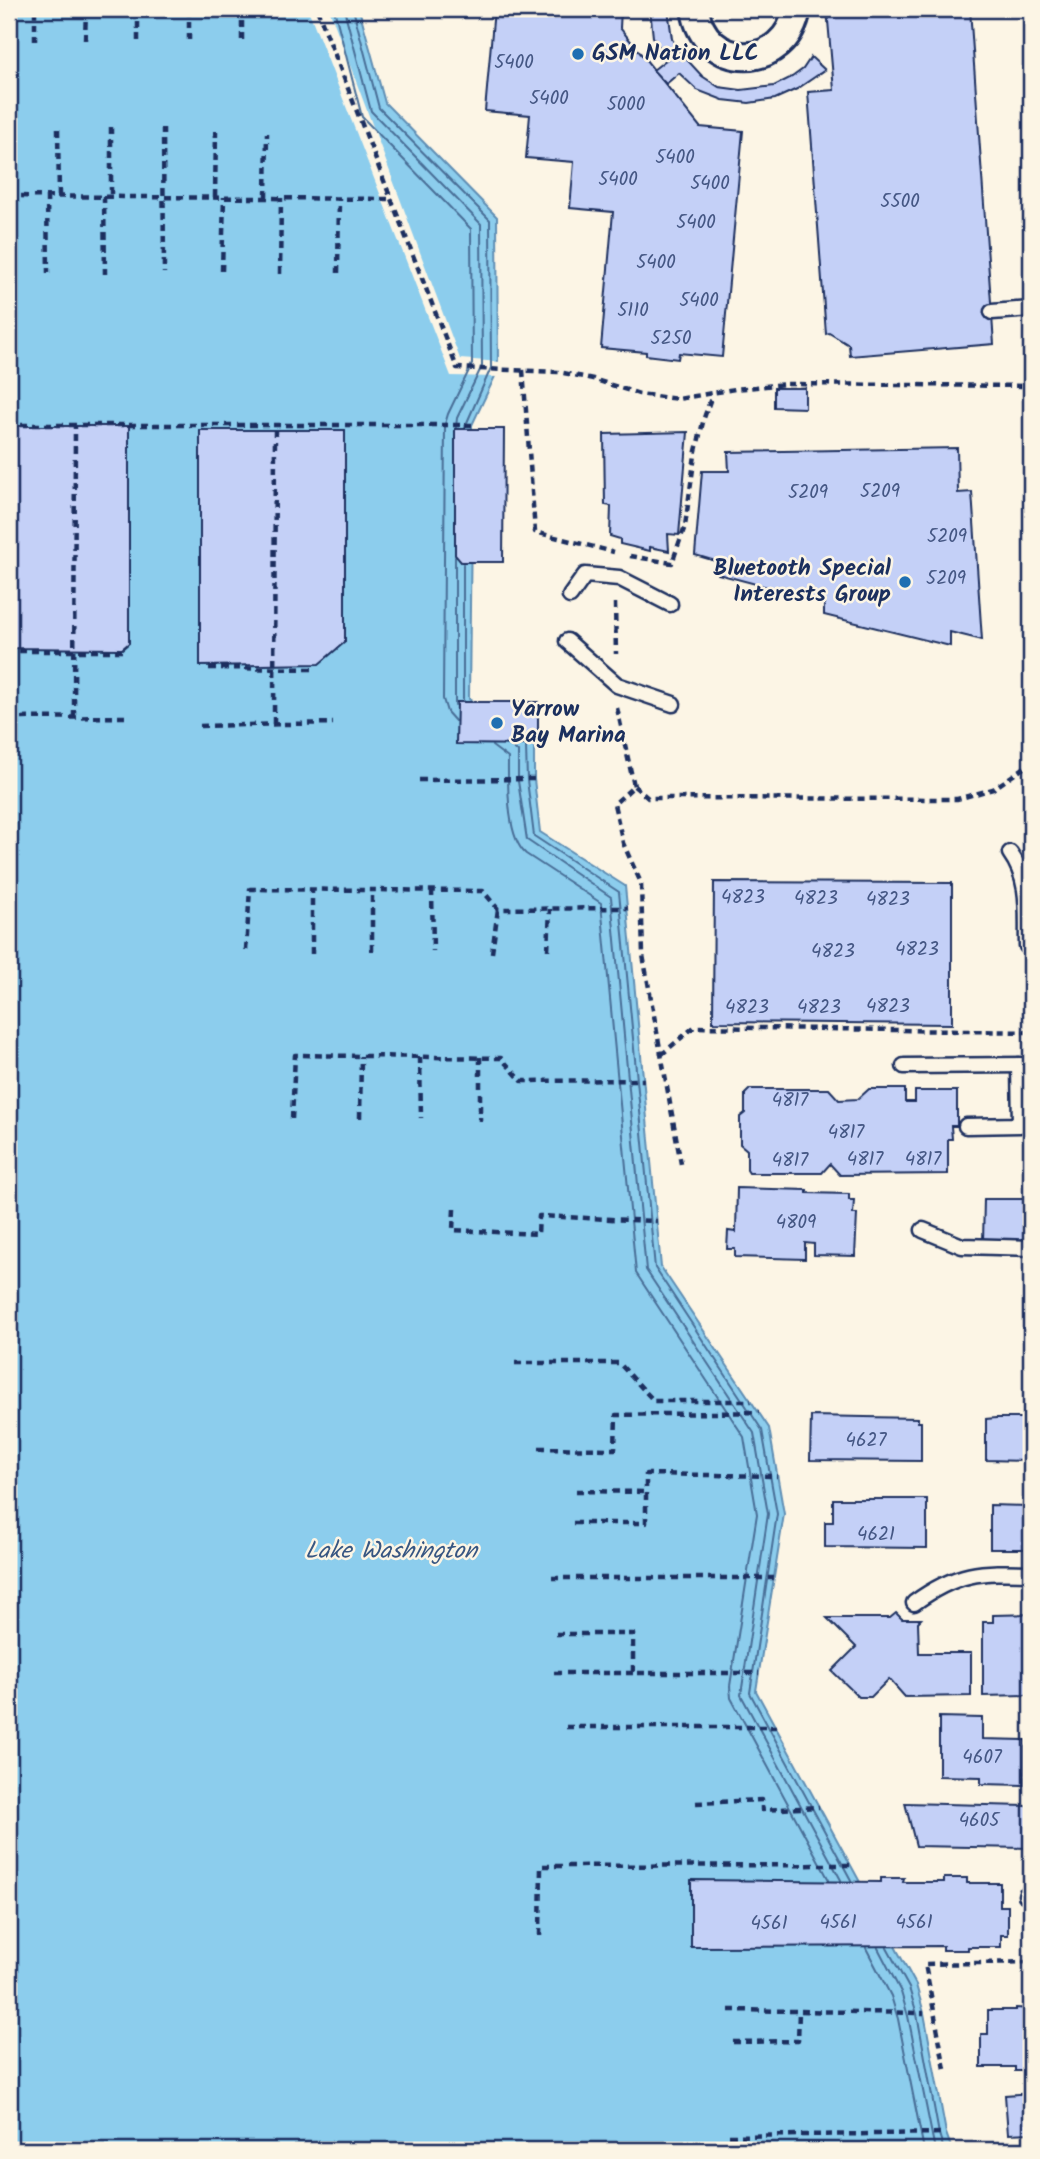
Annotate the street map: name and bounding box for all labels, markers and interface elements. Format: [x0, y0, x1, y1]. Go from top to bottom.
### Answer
place label: GSM Nation LLC [592, 36, 759, 72]
marker: GSM Nation LLC [570, 46, 586, 62]
house number: 5400 [494, 48, 534, 78]
house number: 5400 [529, 84, 569, 114]
house number: 5000 [607, 90, 645, 120]
house number: 5400 [655, 143, 695, 173]
house number: 5400 [598, 165, 638, 195]
house number: 5400 [690, 169, 730, 199]
house number: 5500 [880, 187, 920, 217]
house number: 5400 [676, 208, 716, 238]
house number: 5400 [636, 248, 676, 278]
house number: 5400 [679, 286, 719, 316]
house number: 5110 [617, 296, 649, 326]
house number: 5250 [651, 324, 691, 354]
house number: 5209 [860, 477, 900, 507]
house number: 5209 [788, 478, 828, 508]
house number: 5209 [927, 522, 967, 552]
place label: Bluetooth Special Interests Group [713, 551, 892, 613]
house number: 5209 [926, 564, 966, 594]
marker: Bluetooth Special Interests Group [897, 574, 913, 590]
place label: Yarrow Bay Marina [511, 692, 626, 754]
marker: Yarrow Bay Marina [489, 715, 505, 731]
house number: 4823 [721, 883, 765, 913]
house number: 4823 [794, 884, 838, 914]
house number: 4823 [866, 885, 910, 915]
house number: 4823 [895, 935, 939, 965]
house number: 4823 [811, 937, 855, 967]
house number: 4823 [866, 992, 910, 1022]
house number: 4823 [725, 993, 769, 1023]
house number: 4823 [797, 993, 841, 1023]
house number: 4817 [772, 1086, 810, 1116]
house number: 4817 [828, 1118, 866, 1148]
house number: 4817 [847, 1145, 885, 1175]
house number: 4817 [905, 1145, 943, 1175]
house number: 4817 [772, 1146, 810, 1176]
house number: 4809 [776, 1208, 816, 1238]
house number: 4627 [846, 1426, 888, 1456]
house number: 4621 [857, 1520, 895, 1550]
water label: Lake Washington [305, 1532, 479, 1571]
house number: 4607 [962, 1743, 1003, 1773]
house number: 4605 [959, 1806, 1001, 1836]
house number: 4561 [819, 1908, 857, 1938]
house number: 4561 [895, 1908, 933, 1938]
house number: 4561 [750, 1909, 788, 1939]

